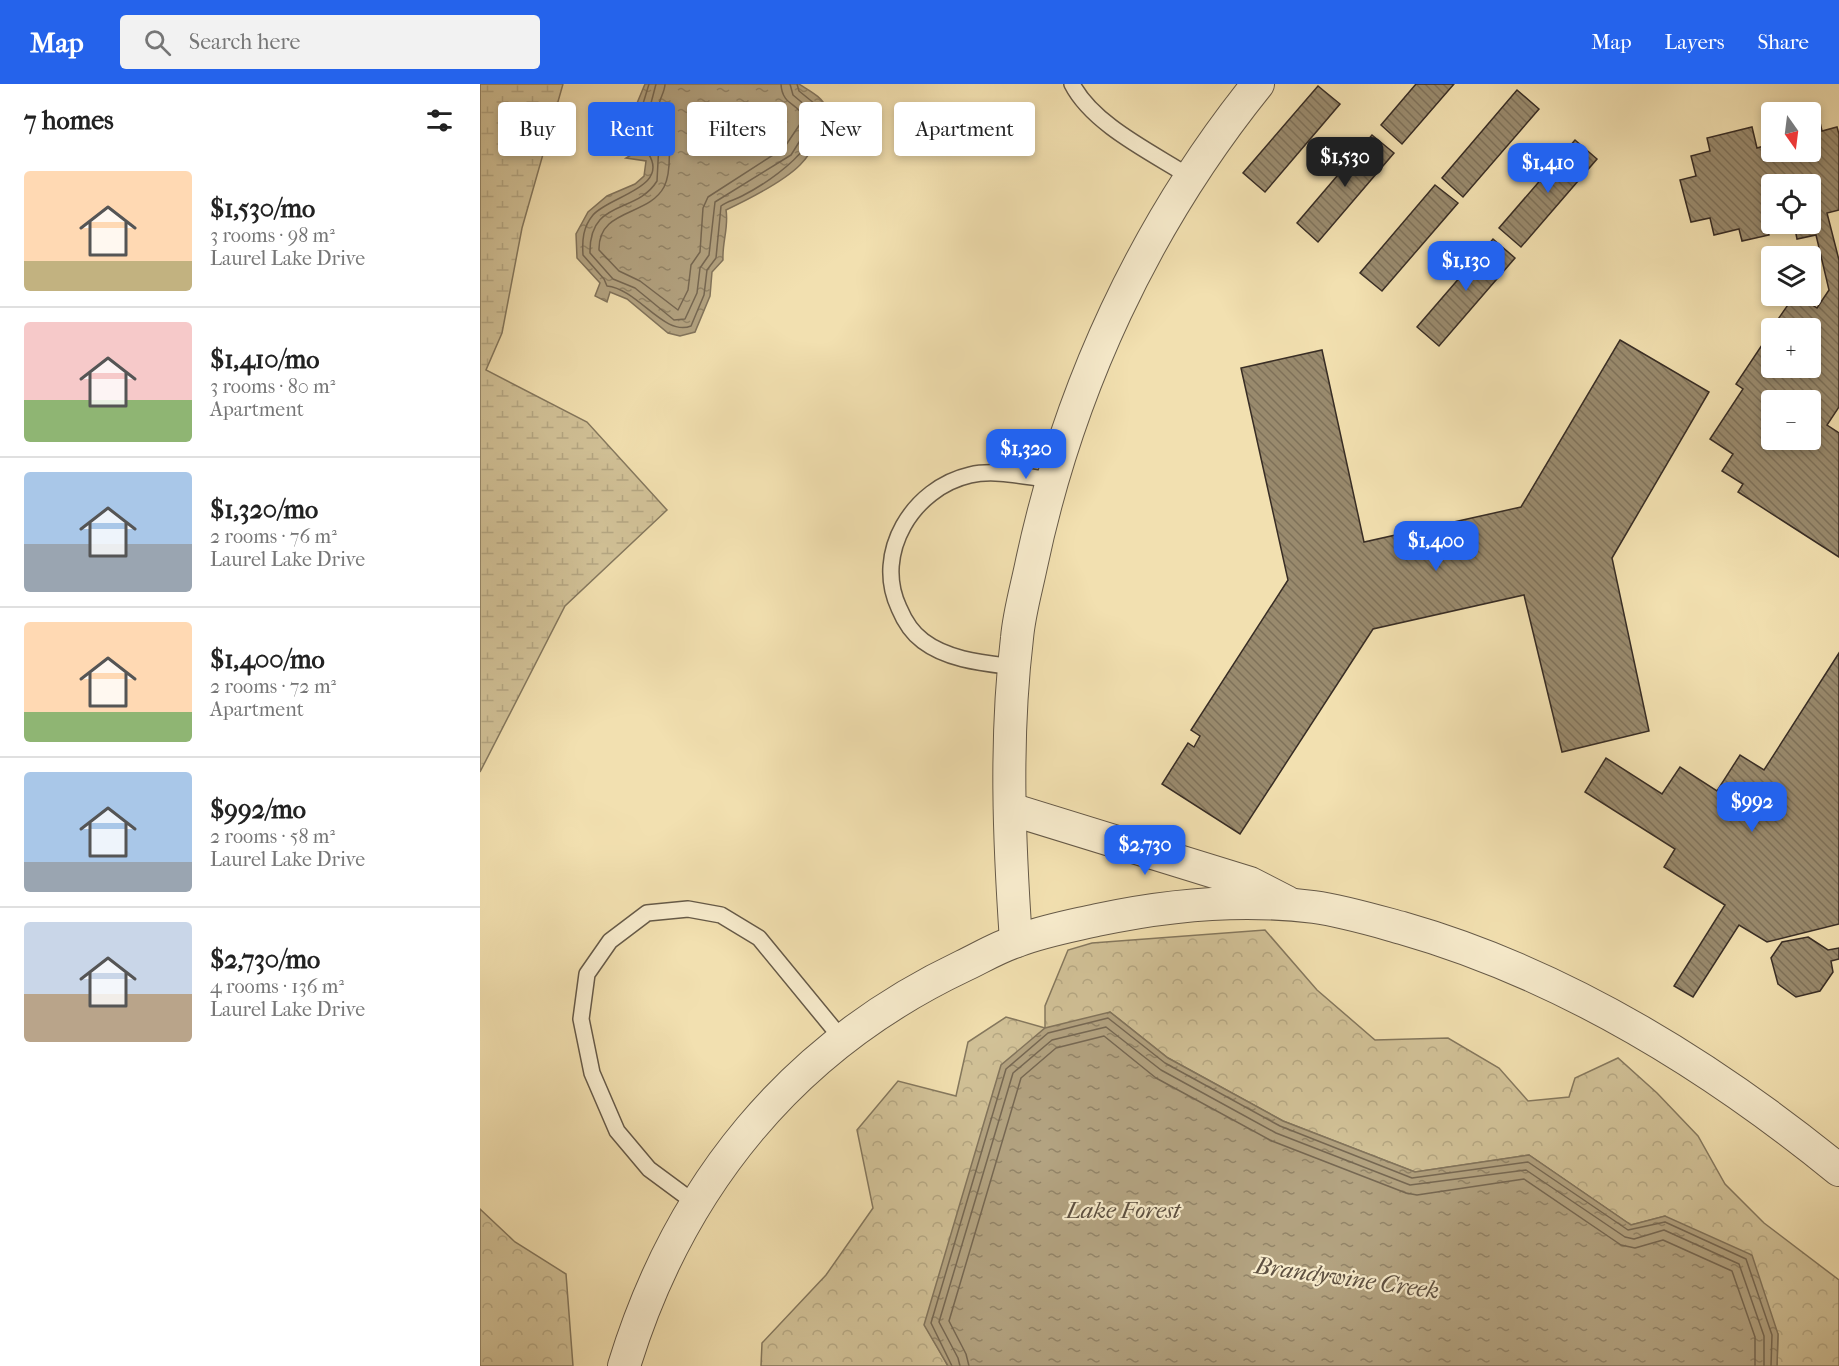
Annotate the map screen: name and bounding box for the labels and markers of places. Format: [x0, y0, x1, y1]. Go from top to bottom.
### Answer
pin: $1,530 [1296, 137, 1394, 188]
pin: $1,410 [1499, 143, 1597, 194]
pin: $1,130 [1417, 241, 1515, 292]
pin: $1,320 [977, 429, 1075, 480]
pin: $1,400 [1387, 521, 1485, 572]
pin: $992 [1716, 782, 1788, 833]
pin: $2,730 [1096, 825, 1194, 876]

